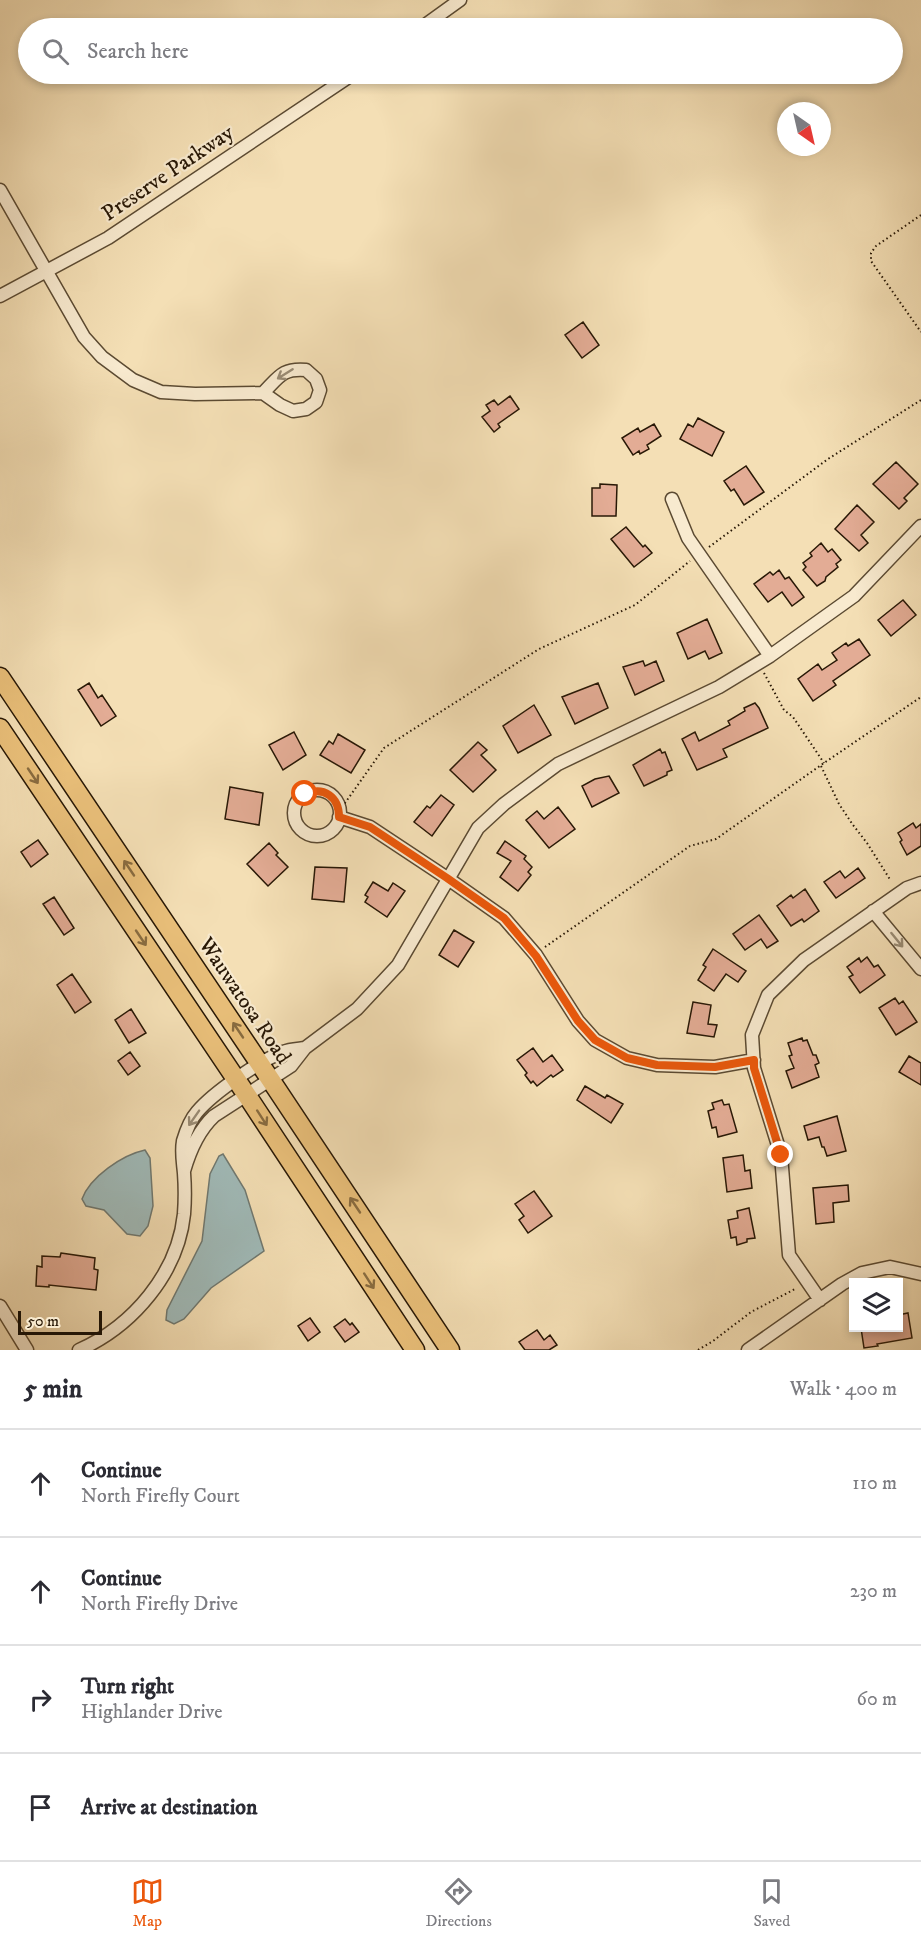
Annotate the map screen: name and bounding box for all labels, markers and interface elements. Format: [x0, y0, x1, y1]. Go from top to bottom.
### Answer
search box [18, 18, 903, 84]
icon: search [39, 35, 72, 68]
text: Search here [87, 38, 189, 65]
north arrow [777, 102, 831, 156]
street label: Preserve Parkway [97, 119, 239, 227]
one-way arrow [277, 369, 294, 381]
one-way arrow [27, 768, 39, 784]
route start [291, 780, 317, 806]
one-way arrow [123, 860, 135, 877]
one-way arrow [135, 930, 148, 947]
street label: Wauwatosa Road [192, 932, 297, 1069]
one-way arrow [890, 932, 903, 948]
one-way arrow [231, 1022, 243, 1039]
one-way arrow [188, 1109, 200, 1125]
one-way arrow [256, 1109, 268, 1125]
route end [767, 1141, 793, 1167]
one-way arrow [348, 1197, 360, 1214]
one-way arrow [363, 1272, 375, 1288]
map controls [849, 1278, 903, 1332]
button: layers [849, 1278, 903, 1332]
scale bar [18, 1308, 102, 1336]
text: 50 m [27, 1311, 59, 1331]
text: 5 min [24, 1373, 82, 1406]
text: Walk · 400 m [790, 1377, 897, 1402]
text: Continue [81, 1457, 162, 1484]
icon: ahead [24, 1467, 57, 1500]
text: 110 m [852, 1471, 897, 1496]
text: North Firefly Court [81, 1484, 240, 1509]
text: Continue [81, 1565, 162, 1592]
icon: ahead [24, 1575, 57, 1608]
text: 230 m [850, 1579, 897, 1604]
text: North Firefly Drive [81, 1592, 238, 1617]
text: Turn right [81, 1673, 174, 1700]
icon: right [24, 1683, 57, 1716]
text: 60 m [857, 1687, 897, 1712]
text: Highlander Drive [81, 1700, 223, 1725]
icon: arrive [24, 1791, 57, 1824]
text: Arrive at destination [81, 1794, 258, 1821]
tab: Map [131, 1875, 164, 1931]
tab: Directions [425, 1875, 492, 1931]
tab: Saved [753, 1875, 790, 1931]

